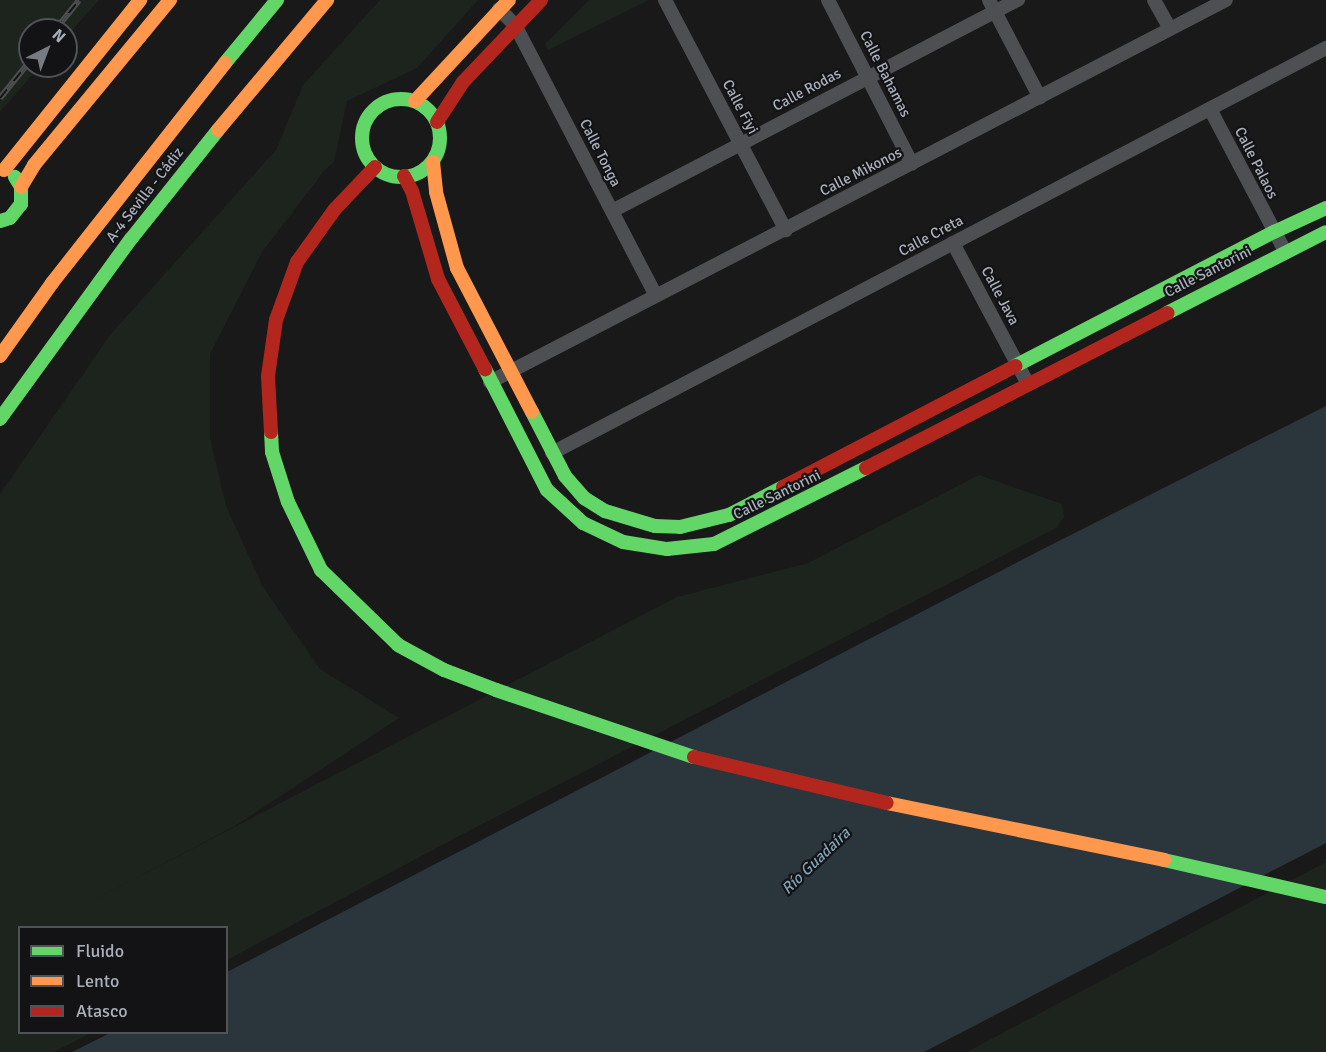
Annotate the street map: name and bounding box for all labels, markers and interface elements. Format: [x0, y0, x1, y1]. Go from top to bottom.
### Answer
north arrow [18, 18, 78, 78]
text: N [48, 25, 70, 47]
street label: Calle Bahamas [856, 28, 914, 120]
street label: Calle Rodas [770, 65, 844, 115]
street label: Calle Fiyi [718, 77, 762, 137]
street label: Calle Tonga [575, 116, 625, 190]
street label: Calle Palaos [1230, 124, 1282, 202]
street label: A-4 Sevilla - Cádiz [102, 144, 188, 246]
street label: Calle Mikonos [817, 144, 905, 200]
street label: Calle Creta [896, 211, 966, 261]
street label: Calle Santorini [1162, 242, 1254, 302]
street label: Calle Java [977, 264, 1023, 328]
street label: Calle Santorini [730, 466, 824, 524]
water label: Río Guadaíra [778, 824, 854, 898]
legend [18, 926, 228, 1034]
text: Fluido [76, 940, 124, 962]
text: Lento [76, 970, 119, 992]
text: Atasco [76, 1000, 128, 1022]

